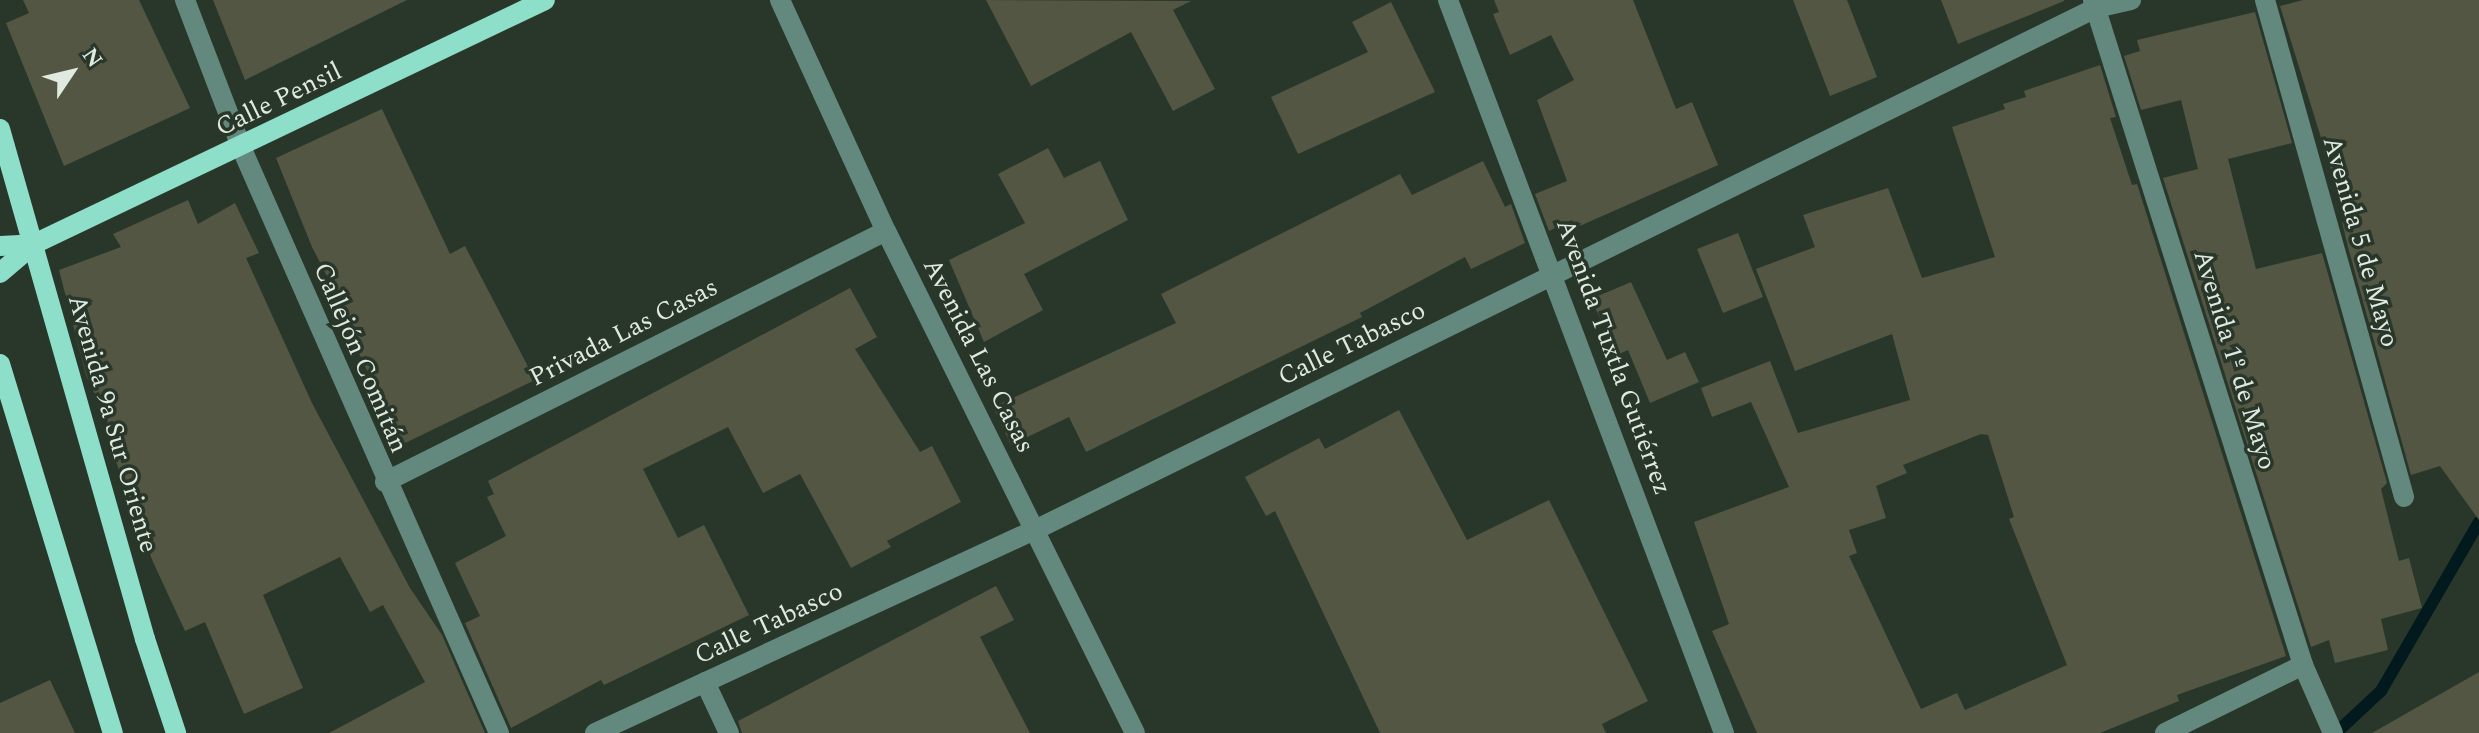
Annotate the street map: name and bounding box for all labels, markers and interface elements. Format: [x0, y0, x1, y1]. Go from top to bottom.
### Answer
north arrow [32, 32, 112, 112]
text: N [73, 41, 111, 75]
street label: Calle Pensil [211, 56, 347, 144]
street label: Avenida 5 de Mayo [2315, 133, 2405, 351]
street label: Avenida Tuxtla Gutiérrez [1548, 215, 1678, 499]
street label: Avenida 1º de Mayo [2186, 246, 2282, 474]
street label: Avenida Las Casas [916, 254, 1040, 458]
street label: Callejón Comitán [306, 258, 414, 458]
street label: Privada Las Casas [525, 272, 723, 394]
street label: Avenida 9a Sur Oriente [60, 291, 164, 557]
street label: Calle Tabasco [1273, 295, 1431, 393]
street label: Calle Tabasco [690, 576, 848, 672]

